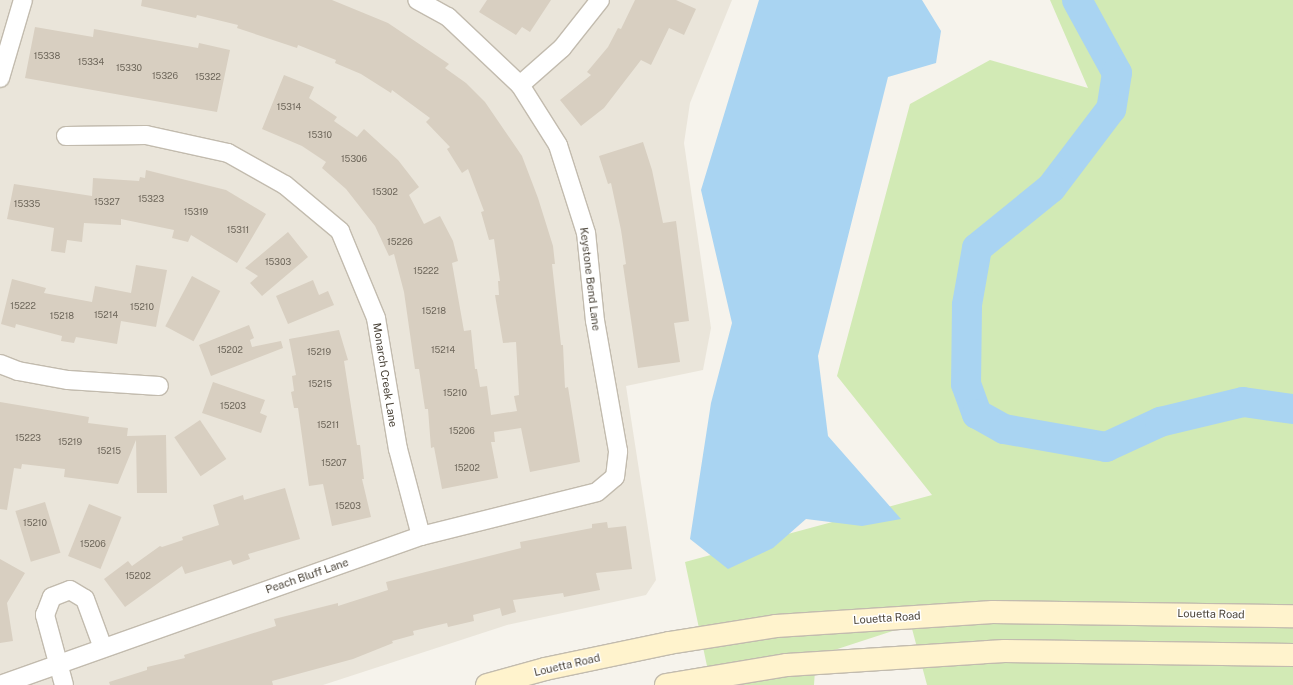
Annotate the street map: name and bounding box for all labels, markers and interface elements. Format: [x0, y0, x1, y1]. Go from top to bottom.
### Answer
house number: 15338 [34, 51, 60, 61]
house number: 15334 [78, 57, 104, 67]
house number: 15330 [116, 63, 142, 73]
house number: 15326 [152, 71, 178, 81]
house number: 15322 [195, 72, 221, 82]
house number: 15314 [277, 102, 301, 112]
house number: 15310 [308, 130, 332, 140]
house number: 15306 [341, 154, 367, 164]
house number: 15302 [372, 187, 398, 197]
house number: 15323 [138, 194, 164, 204]
house number: 15327 [94, 197, 120, 207]
house number: 15335 [14, 199, 40, 209]
house number: 15319 [184, 207, 208, 217]
house number: 15311 [227, 225, 249, 235]
street label: Keystone Bend Lane [577, 226, 603, 332]
house number: 15226 [387, 237, 413, 247]
house number: 15303 [265, 257, 291, 267]
house number: 15222 [413, 266, 439, 276]
house number: 15222 [10, 301, 36, 311]
house number: 15210 [130, 302, 154, 312]
house number: 15218 [422, 306, 446, 316]
house number: 15214 [94, 310, 118, 320]
house number: 15218 [50, 311, 74, 321]
street label: Monarch Creek Lane [370, 322, 400, 428]
house number: 15202 [217, 345, 243, 355]
house number: 15214 [431, 345, 455, 355]
house number: 15219 [307, 347, 331, 357]
house number: 15215 [308, 379, 332, 389]
house number: 15210 [443, 388, 467, 398]
house number: 15203 [220, 401, 246, 411]
house number: 15211 [317, 420, 339, 430]
house number: 15206 [449, 426, 475, 436]
house number: 15223 [15, 433, 41, 443]
house number: 15219 [58, 437, 82, 447]
house number: 15215 [97, 446, 121, 456]
house number: 15207 [321, 458, 347, 468]
house number: 15202 [454, 463, 480, 473]
house number: 15203 [335, 501, 361, 511]
house number: 15210 [23, 518, 47, 528]
house number: 15206 [80, 539, 106, 549]
street label: Peach Bluff Lane [264, 556, 350, 596]
house number: 15202 [125, 571, 151, 581]
street label: Louetta Road [1177, 607, 1245, 621]
street label: Louetta Road [853, 609, 921, 627]
street label: Louetta Road [533, 651, 601, 679]

